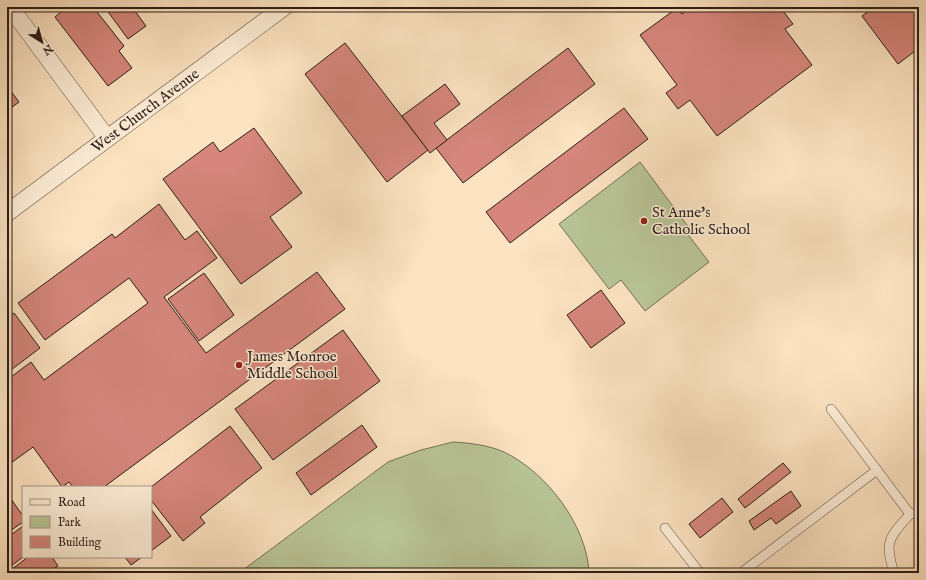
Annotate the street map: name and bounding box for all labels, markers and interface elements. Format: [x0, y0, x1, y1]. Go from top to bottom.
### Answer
north arrow [22, 22, 62, 62]
text: N [39, 40, 56, 58]
street label: West Church Avenue [88, 64, 203, 157]
place label: St Anne's Catholic School [652, 203, 751, 239]
marker: St Anne's Catholic School [639, 216, 649, 226]
place label: James Monroe Middle School [245, 347, 338, 383]
marker: James Monroe Middle School [234, 360, 244, 370]
legend [22, 486, 152, 558]
text: Road [58, 495, 86, 510]
text: Park [58, 515, 81, 530]
text: Building [58, 535, 102, 550]

